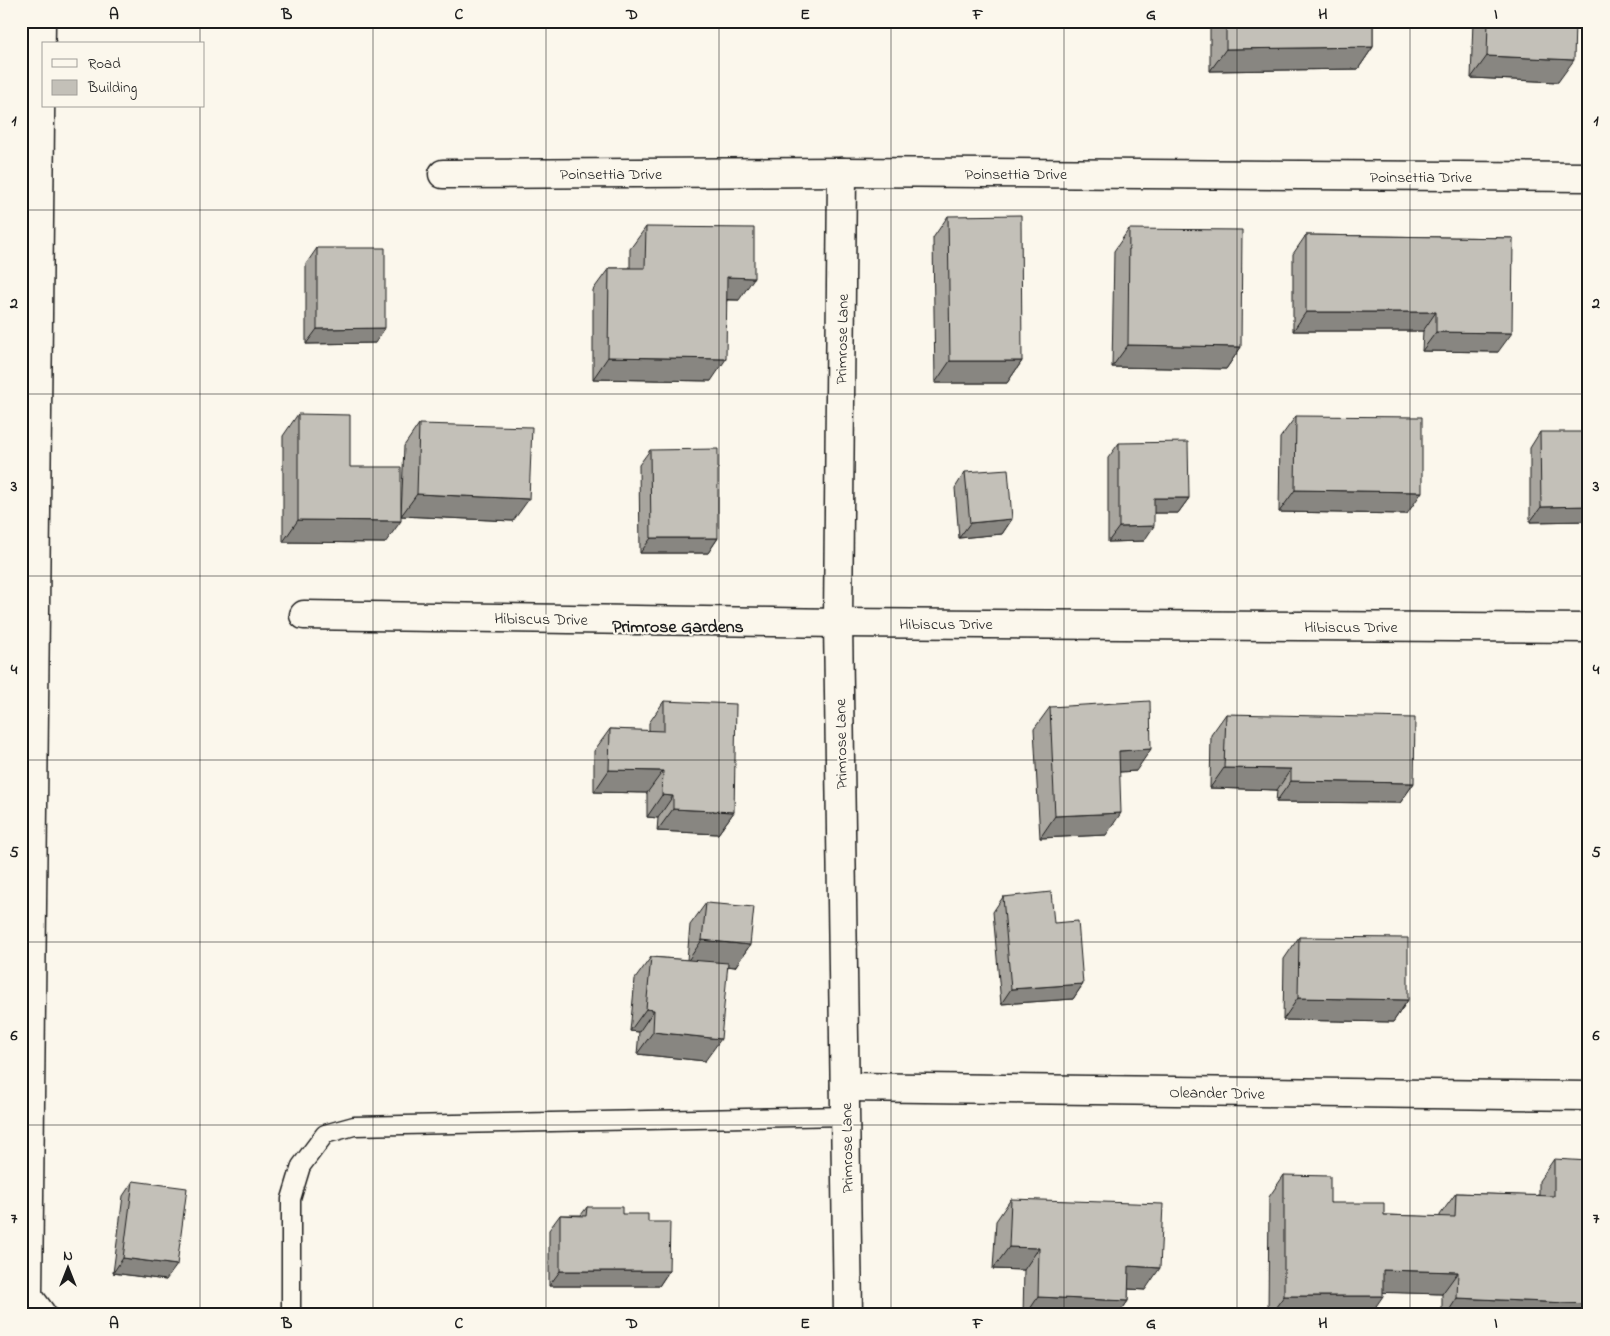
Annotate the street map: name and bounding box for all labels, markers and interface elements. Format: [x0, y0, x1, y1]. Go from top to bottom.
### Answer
text: A [109, 3, 119, 27]
text: B [281, 3, 293, 27]
text: C [455, 3, 464, 27]
text: D [625, 3, 638, 27]
text: E [800, 3, 810, 27]
text: F [972, 3, 984, 27]
text: G [1146, 3, 1156, 27]
text: H [1318, 3, 1328, 27]
text: I [1494, 3, 1498, 27]
legend [42, 42, 205, 108]
text: Road [88, 53, 121, 75]
text: Building [87, 77, 137, 100]
text: 1 [11, 109, 17, 133]
text: 1 [1593, 109, 1599, 133]
street label: Poinsettia Drive [560, 163, 663, 187]
street label: Poinsettia Drive [965, 163, 1068, 187]
street label: Poinsettia Drive [1370, 166, 1473, 190]
text: 2 [9, 292, 18, 316]
text: 2 [1591, 292, 1600, 316]
street label: Primrose Lane [830, 293, 856, 385]
text: 3 [10, 475, 18, 499]
text: 3 [1592, 475, 1600, 499]
street label: Hibiscus Drive [494, 607, 589, 633]
street label: Hibiscus Drive [899, 613, 994, 637]
district label: Primrose Gardens [612, 615, 744, 641]
street label: Hibiscus Drive [1304, 616, 1399, 640]
text: 4 [10, 658, 18, 682]
text: 4 [1592, 658, 1600, 682]
street label: Primrose Lane [829, 698, 855, 790]
text: 5 [9, 841, 19, 865]
text: 5 [1591, 841, 1601, 865]
text: 6 [9, 1024, 18, 1048]
text: 6 [1591, 1024, 1600, 1048]
street label: Oleander Drive [1169, 1081, 1266, 1107]
street label: Primrose Lane [835, 1102, 861, 1194]
text: 7 [11, 1207, 18, 1231]
text: 7 [1593, 1207, 1600, 1231]
north arrow [42, 1244, 92, 1294]
text: N [63, 1246, 73, 1267]
text: A [109, 1312, 119, 1336]
text: B [281, 1312, 293, 1336]
text: C [455, 1312, 464, 1336]
text: D [625, 1312, 638, 1336]
text: E [800, 1312, 810, 1336]
text: F [972, 1312, 984, 1336]
text: G [1146, 1312, 1156, 1336]
text: H [1318, 1312, 1328, 1336]
text: I [1494, 1312, 1498, 1336]

